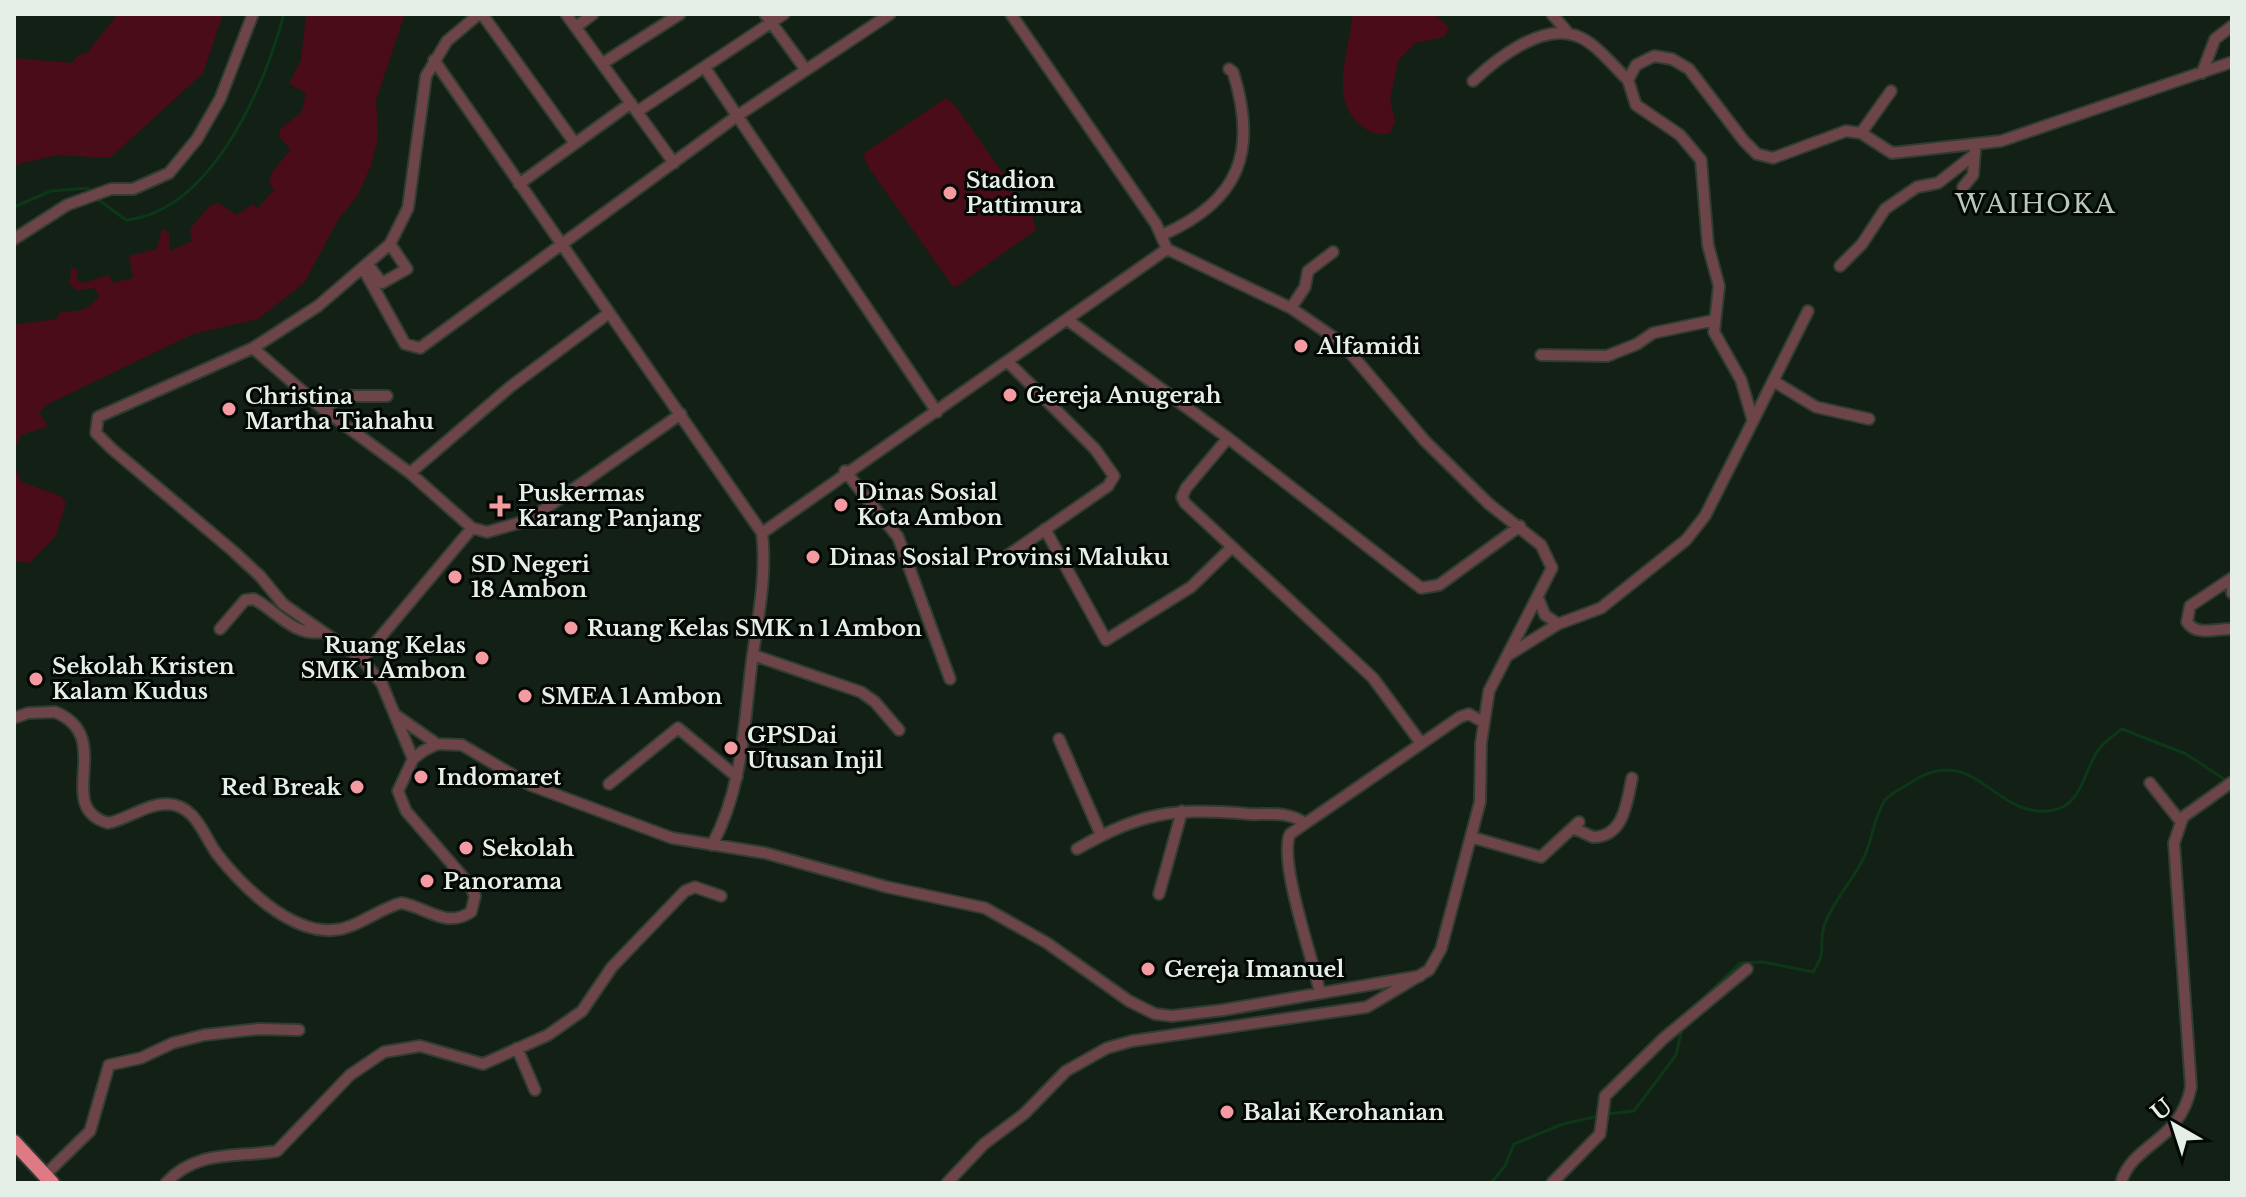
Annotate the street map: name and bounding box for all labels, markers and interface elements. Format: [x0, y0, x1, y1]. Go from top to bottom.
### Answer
place label: Stadion Pattimura [966, 167, 1083, 219]
marker: Stadion Pattimura [941, 184, 959, 202]
district label: WAIHOKA [1954, 188, 2117, 220]
place label: Alfamidi [1316, 333, 1421, 360]
marker: Alfamidi [1292, 337, 1310, 355]
place label: Gereja Anugerah [1026, 382, 1222, 409]
place label: Christina Martha Tiahahu [245, 383, 434, 435]
marker: Gereja Anugerah [1001, 386, 1019, 404]
marker: Christina Martha Tiahahu [220, 400, 238, 418]
place label: Dinas Sosial Kota Ambon [857, 479, 1002, 531]
place label: Puskermas Karang Panjang [518, 480, 701, 532]
marker: Puskermas Karang Panjang [489, 495, 511, 517]
marker: Dinas Sosial Kota Ambon [832, 496, 850, 514]
place label: Dinas Sosial Provinsi Maluku [829, 544, 1170, 571]
marker: Dinas Sosial Provinsi Maluku [804, 548, 822, 566]
place label: SD Negeri 18 Ambon [471, 551, 590, 603]
marker: SD Negeri 18 Ambon [446, 568, 464, 586]
place label: Ruang Kelas SMK n 1 Ambon [587, 615, 922, 642]
marker: Ruang Kelas SMK n 1 Ambon [562, 619, 580, 637]
place label: Ruang Kelas SMK 1 Ambon [301, 632, 466, 684]
marker: Ruang Kelas SMK 1 Ambon [473, 649, 491, 667]
place label: Sekolah Kristen Kalam Kudus [52, 653, 235, 705]
marker: Sekolah Kristen Kalam Kudus [27, 670, 45, 688]
place label: SMEA 1 Ambon [541, 683, 722, 710]
marker: SMEA 1 Ambon [516, 687, 534, 705]
place label: GPSDai Utusan Injil [747, 722, 883, 774]
marker: GPSDai Utusan Injil [722, 739, 740, 757]
place label: Indomaret [437, 764, 562, 791]
marker: Indomaret [412, 768, 430, 786]
place label: Red Break [221, 774, 341, 801]
marker: Red Break [348, 778, 366, 796]
place label: Sekolah [482, 835, 574, 862]
marker: Sekolah [457, 839, 475, 857]
place label: Panorama [443, 868, 563, 895]
marker: Panorama [418, 872, 436, 890]
place label: Gereja Imanuel [1164, 956, 1344, 983]
marker: Gereja Imanuel [1139, 960, 1157, 978]
north arrow [2134, 1085, 2214, 1165]
text: U [2146, 1093, 2178, 1126]
place label: Balai Kerohanian [1243, 1099, 1444, 1126]
marker: Balai Kerohanian [1218, 1103, 1236, 1121]

